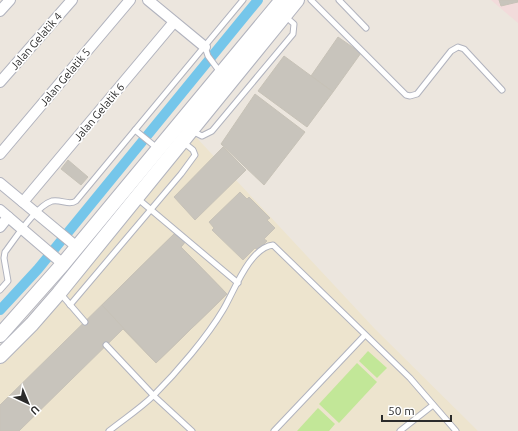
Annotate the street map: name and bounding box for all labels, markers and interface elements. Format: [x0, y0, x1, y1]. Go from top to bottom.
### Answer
street label: Jalan Gelatik 4 [8, 10, 64, 72]
street label: Jalan Gelatik 5 [37, 46, 93, 108]
street label: Jalan Gelatik 6 [71, 81, 127, 143]
north arrow [8, 383, 48, 423]
scale bar [382, 397, 451, 423]
text: U [28, 403, 42, 417]
text: 50 m [388, 404, 415, 417]

